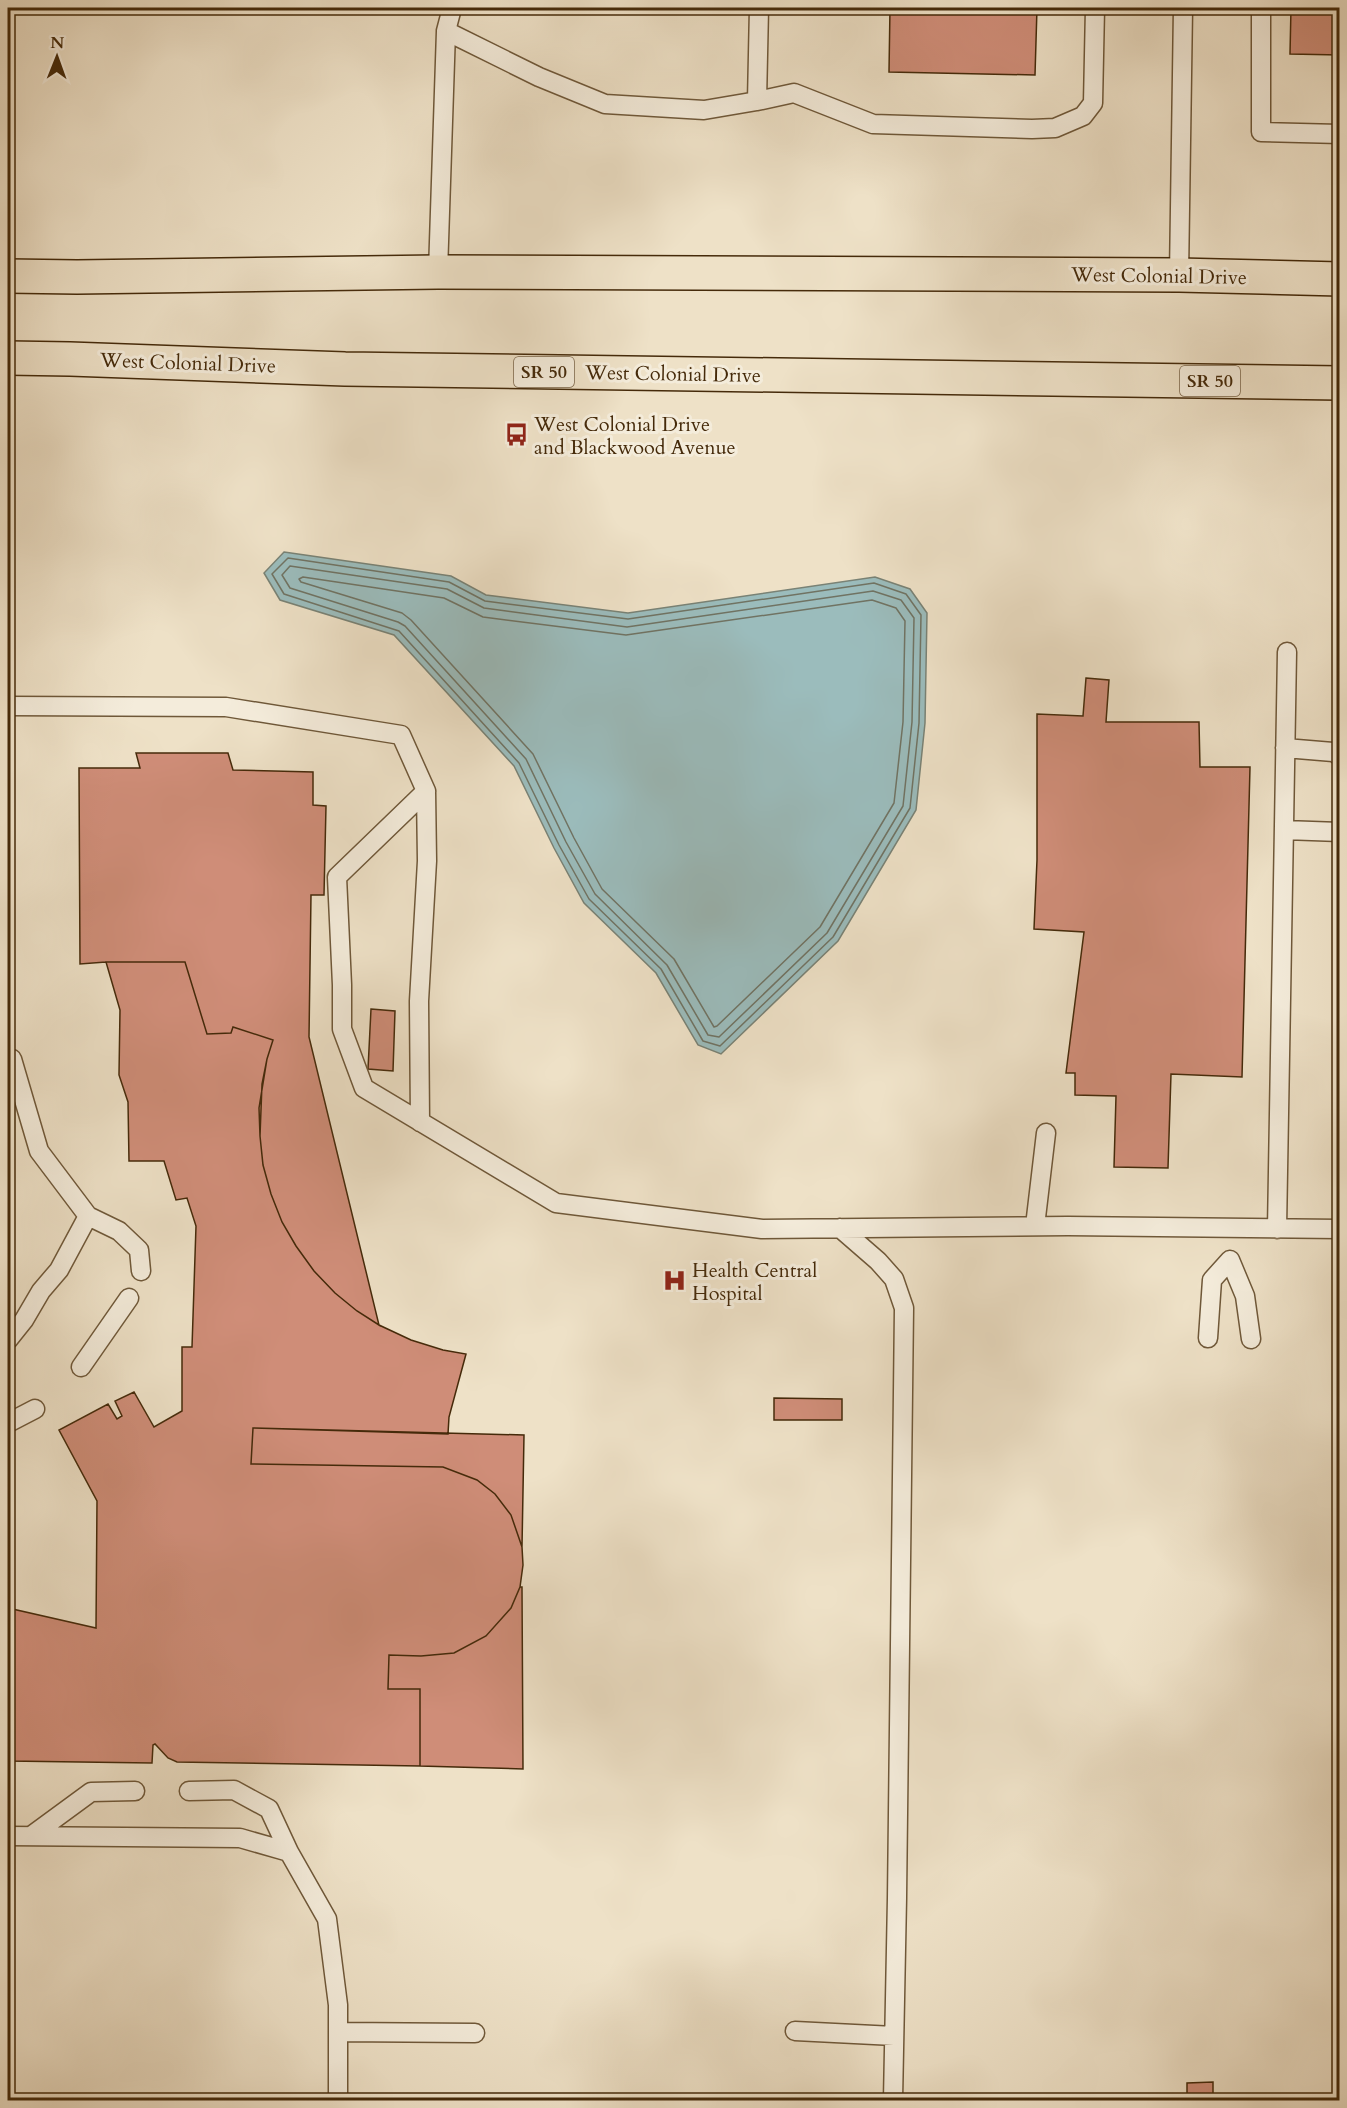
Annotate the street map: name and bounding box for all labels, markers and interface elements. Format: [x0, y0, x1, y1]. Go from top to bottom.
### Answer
north arrow [27, 27, 87, 87]
text: N [50, 32, 64, 54]
street label: West Colonial Drive [1070, 261, 1247, 291]
street label: West Colonial Drive [99, 346, 276, 380]
road number: SR 50 [514, 357, 574, 387]
street label: West Colonial Drive [584, 359, 761, 389]
road number: SR 50 [1180, 366, 1240, 396]
place label: West Colonial Drive and Blackwood Avenue [533, 411, 736, 461]
bus stop icon: West Colonial Drive and Blackwood Avenue [503, 422, 529, 448]
place label: Health Central Hospital [692, 1257, 817, 1307]
hospital icon: Health Central Hospital [661, 1268, 687, 1294]

